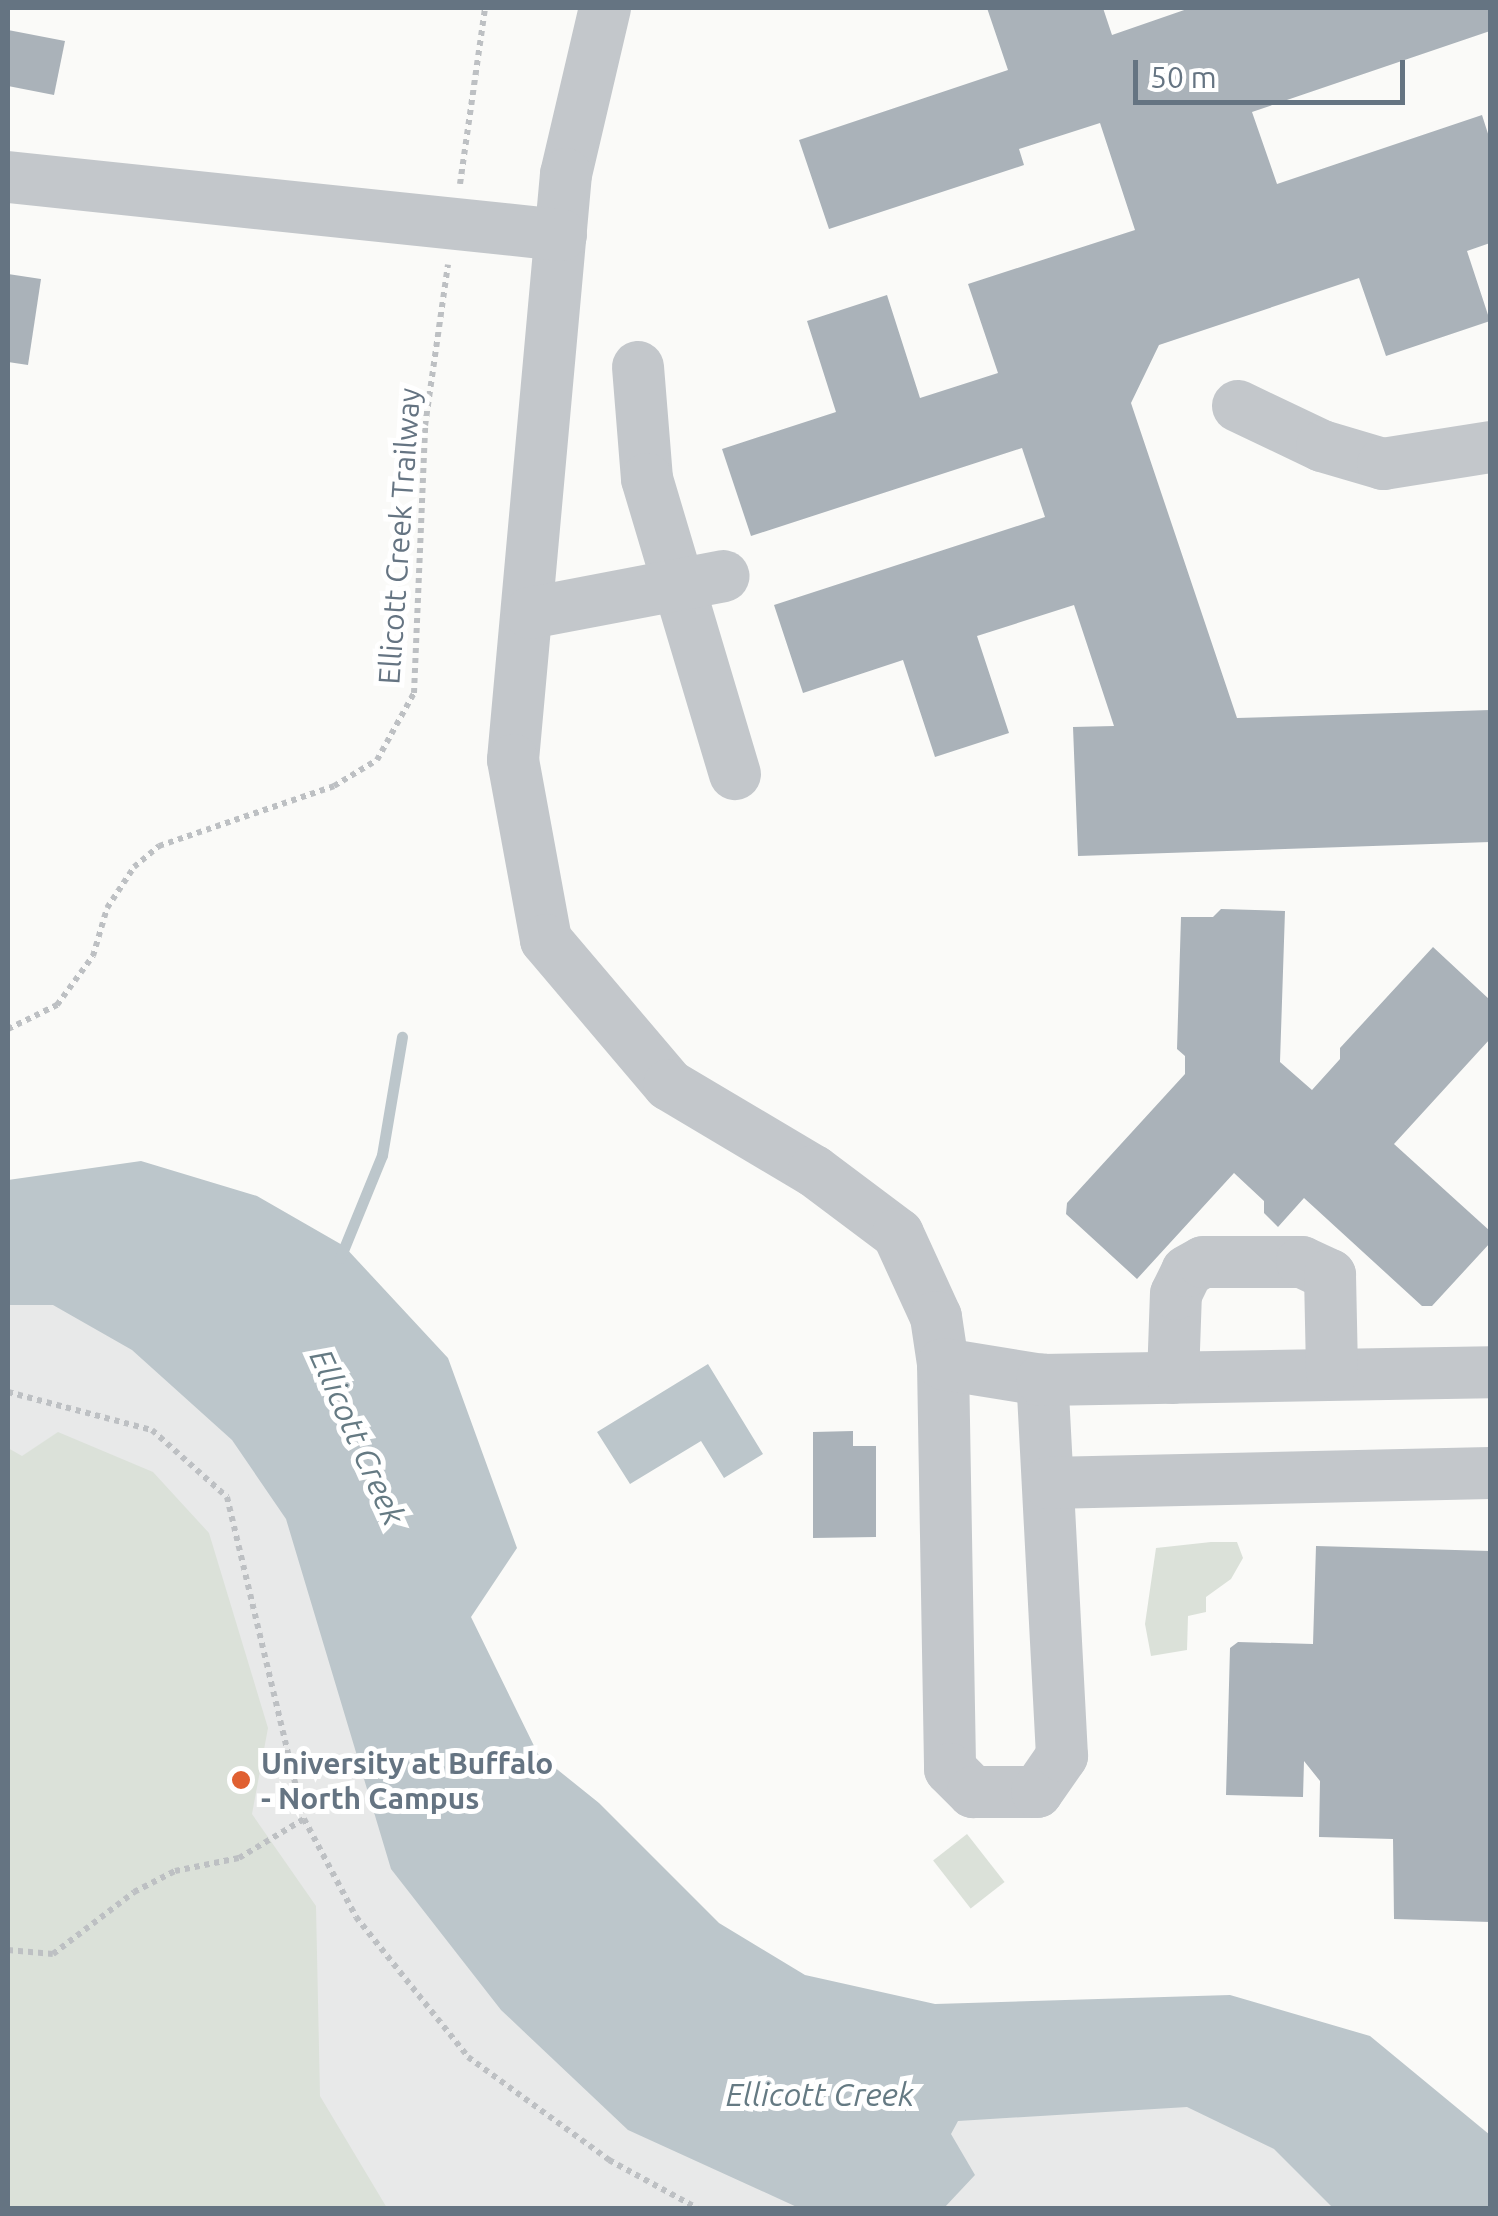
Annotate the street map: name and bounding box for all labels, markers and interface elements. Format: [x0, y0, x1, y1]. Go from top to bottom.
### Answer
scale bar [1138, 40, 1410, 102]
text: 50 m [1150, 60, 1217, 94]
street label: Ellicott Creek Trailway [371, 387, 427, 685]
water label: Ellicott Creek [302, 1343, 414, 1531]
place label: University at Buffalo - North Campus [261, 1745, 553, 1816]
marker: University at Buffalo - North Campus [230, 1769, 252, 1791]
water label: Ellicott Creek [726, 2075, 914, 2113]

